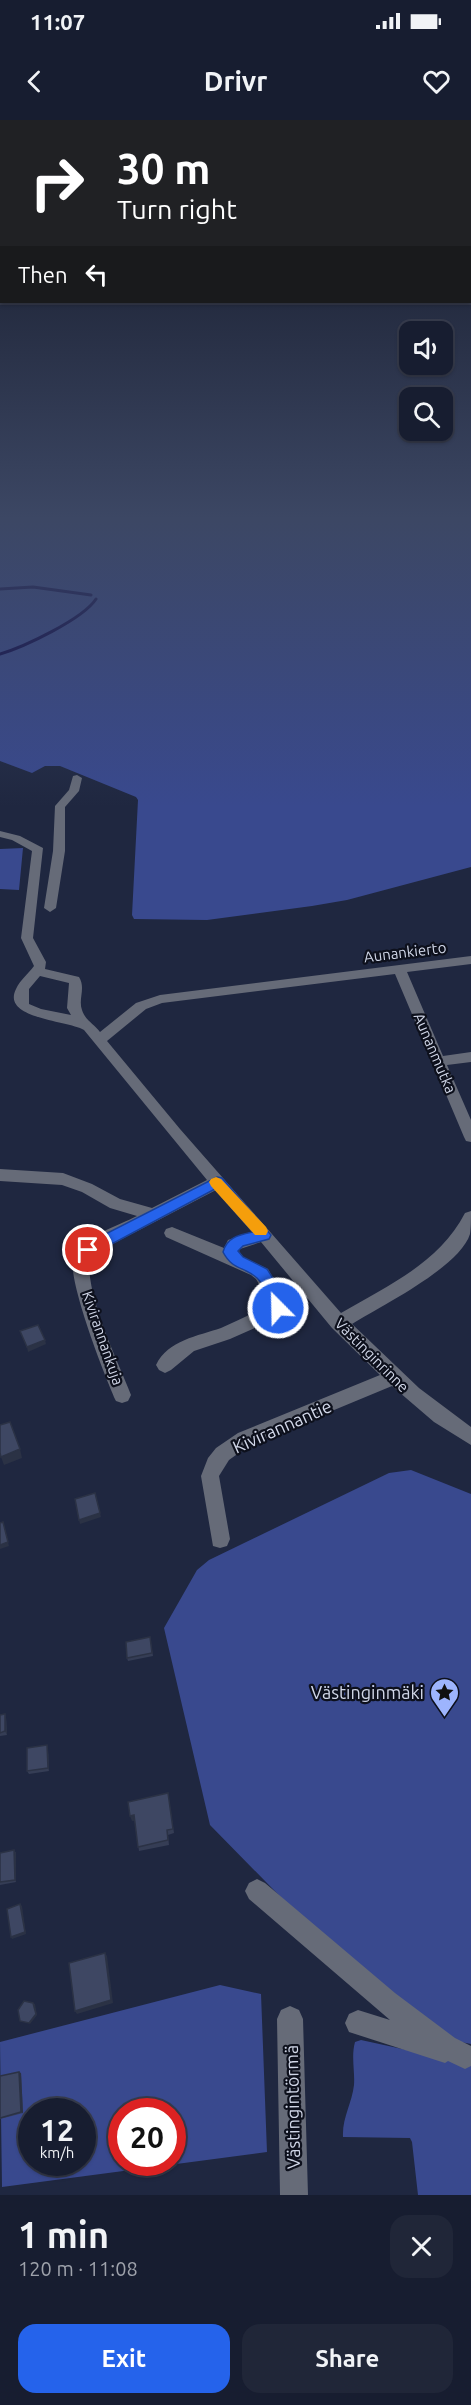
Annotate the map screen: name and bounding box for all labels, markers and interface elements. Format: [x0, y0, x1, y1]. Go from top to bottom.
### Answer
text: 11:07 [30, 9, 85, 34]
icon: back [18, 65, 51, 98]
icon: heart [420, 65, 453, 98]
text: Drivr [204, 66, 267, 96]
icon: right [18, 144, 96, 222]
text: 30 m [117, 145, 211, 192]
text: Turn right [117, 194, 237, 224]
icon: left [80, 258, 113, 291]
text: Then [18, 262, 68, 287]
map controls [399, 321, 453, 441]
button: sound [399, 321, 453, 375]
button: search [399, 387, 453, 441]
street label: Aunankierto [363, 939, 447, 965]
street label: Aunanmutka [410, 1010, 460, 1096]
pin [62, 1224, 113, 1275]
icon: arrive [71, 1233, 104, 1266]
position arrow [246, 1276, 310, 1340]
street label: Kivirannankuja [79, 1289, 127, 1387]
street label: Västinginrinne [332, 1315, 412, 1395]
street label: Kivirannantie [229, 1395, 335, 1457]
place icon: Västinginmäki [429, 1676, 461, 1718]
place label: Västinginmäki [311, 1682, 424, 1702]
street label: Västingintörmä [281, 2045, 303, 2169]
speed limit sign: 20 [108, 2098, 186, 2176]
text: 12 [40, 2113, 74, 2147]
text: km/h [40, 2144, 74, 2161]
text: 1 min [18, 2214, 109, 2255]
button: close [390, 2215, 453, 2278]
text: 120 m · 11:08 [18, 2257, 138, 2280]
button: Exit [18, 2324, 230, 2393]
button: Share [242, 2324, 453, 2393]

